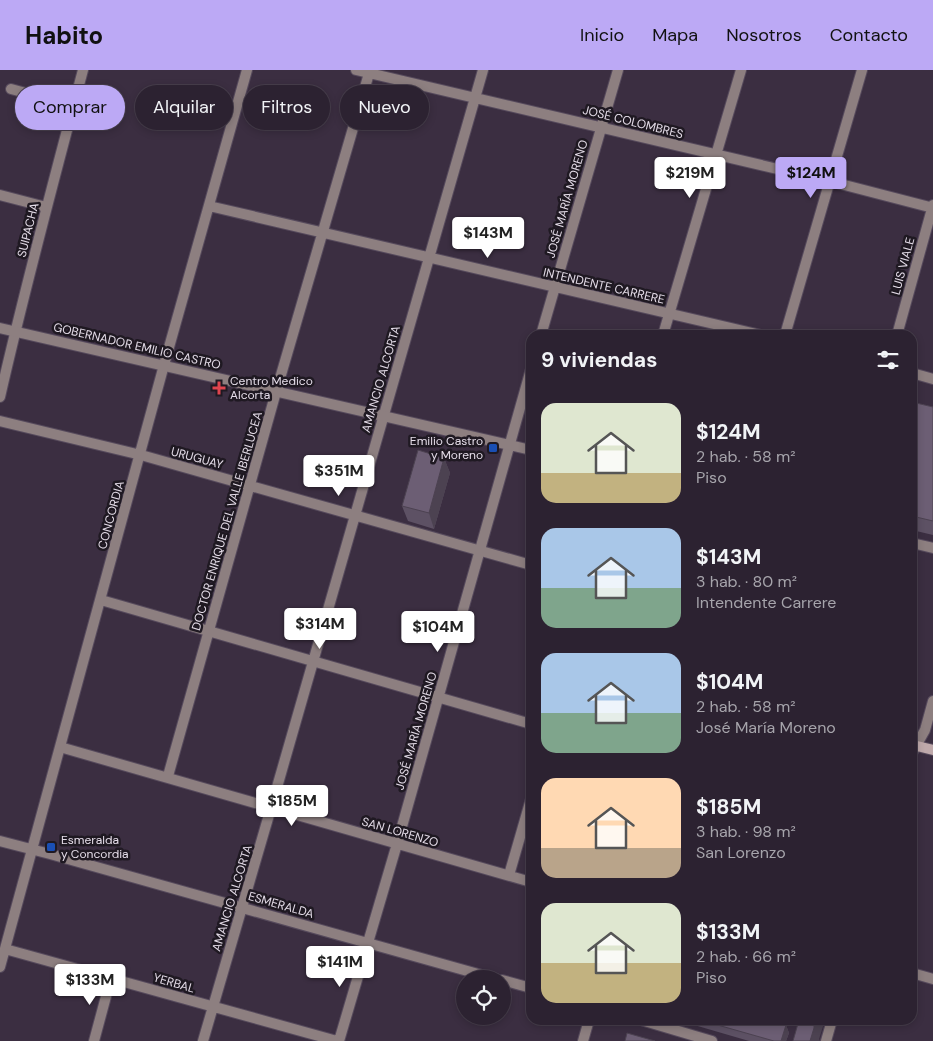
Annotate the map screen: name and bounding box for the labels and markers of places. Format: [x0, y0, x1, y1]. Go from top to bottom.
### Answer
pin: $219M [655, 156, 725, 199]
pin: $124M [776, 156, 846, 199]
pin: $143M [453, 216, 523, 259]
place label: Centro Medico Alcorta [230, 373, 313, 403]
marker: Centro Medico Alcorta [212, 381, 226, 395]
place label: Emilio Castro y Moreno [410, 433, 483, 463]
marker: Emilio Castro y Moreno [487, 442, 499, 454]
pin: $351M [304, 454, 374, 497]
pin: $314M [285, 608, 355, 650]
pin: $104M [403, 610, 473, 653]
pin: $185M [257, 784, 327, 827]
place label: Esmeralda y Concordia [61, 832, 129, 862]
marker: Esmeralda y Concordia [45, 841, 57, 853]
pin: $141M [305, 946, 375, 988]
pin: $133M [55, 964, 125, 1006]

